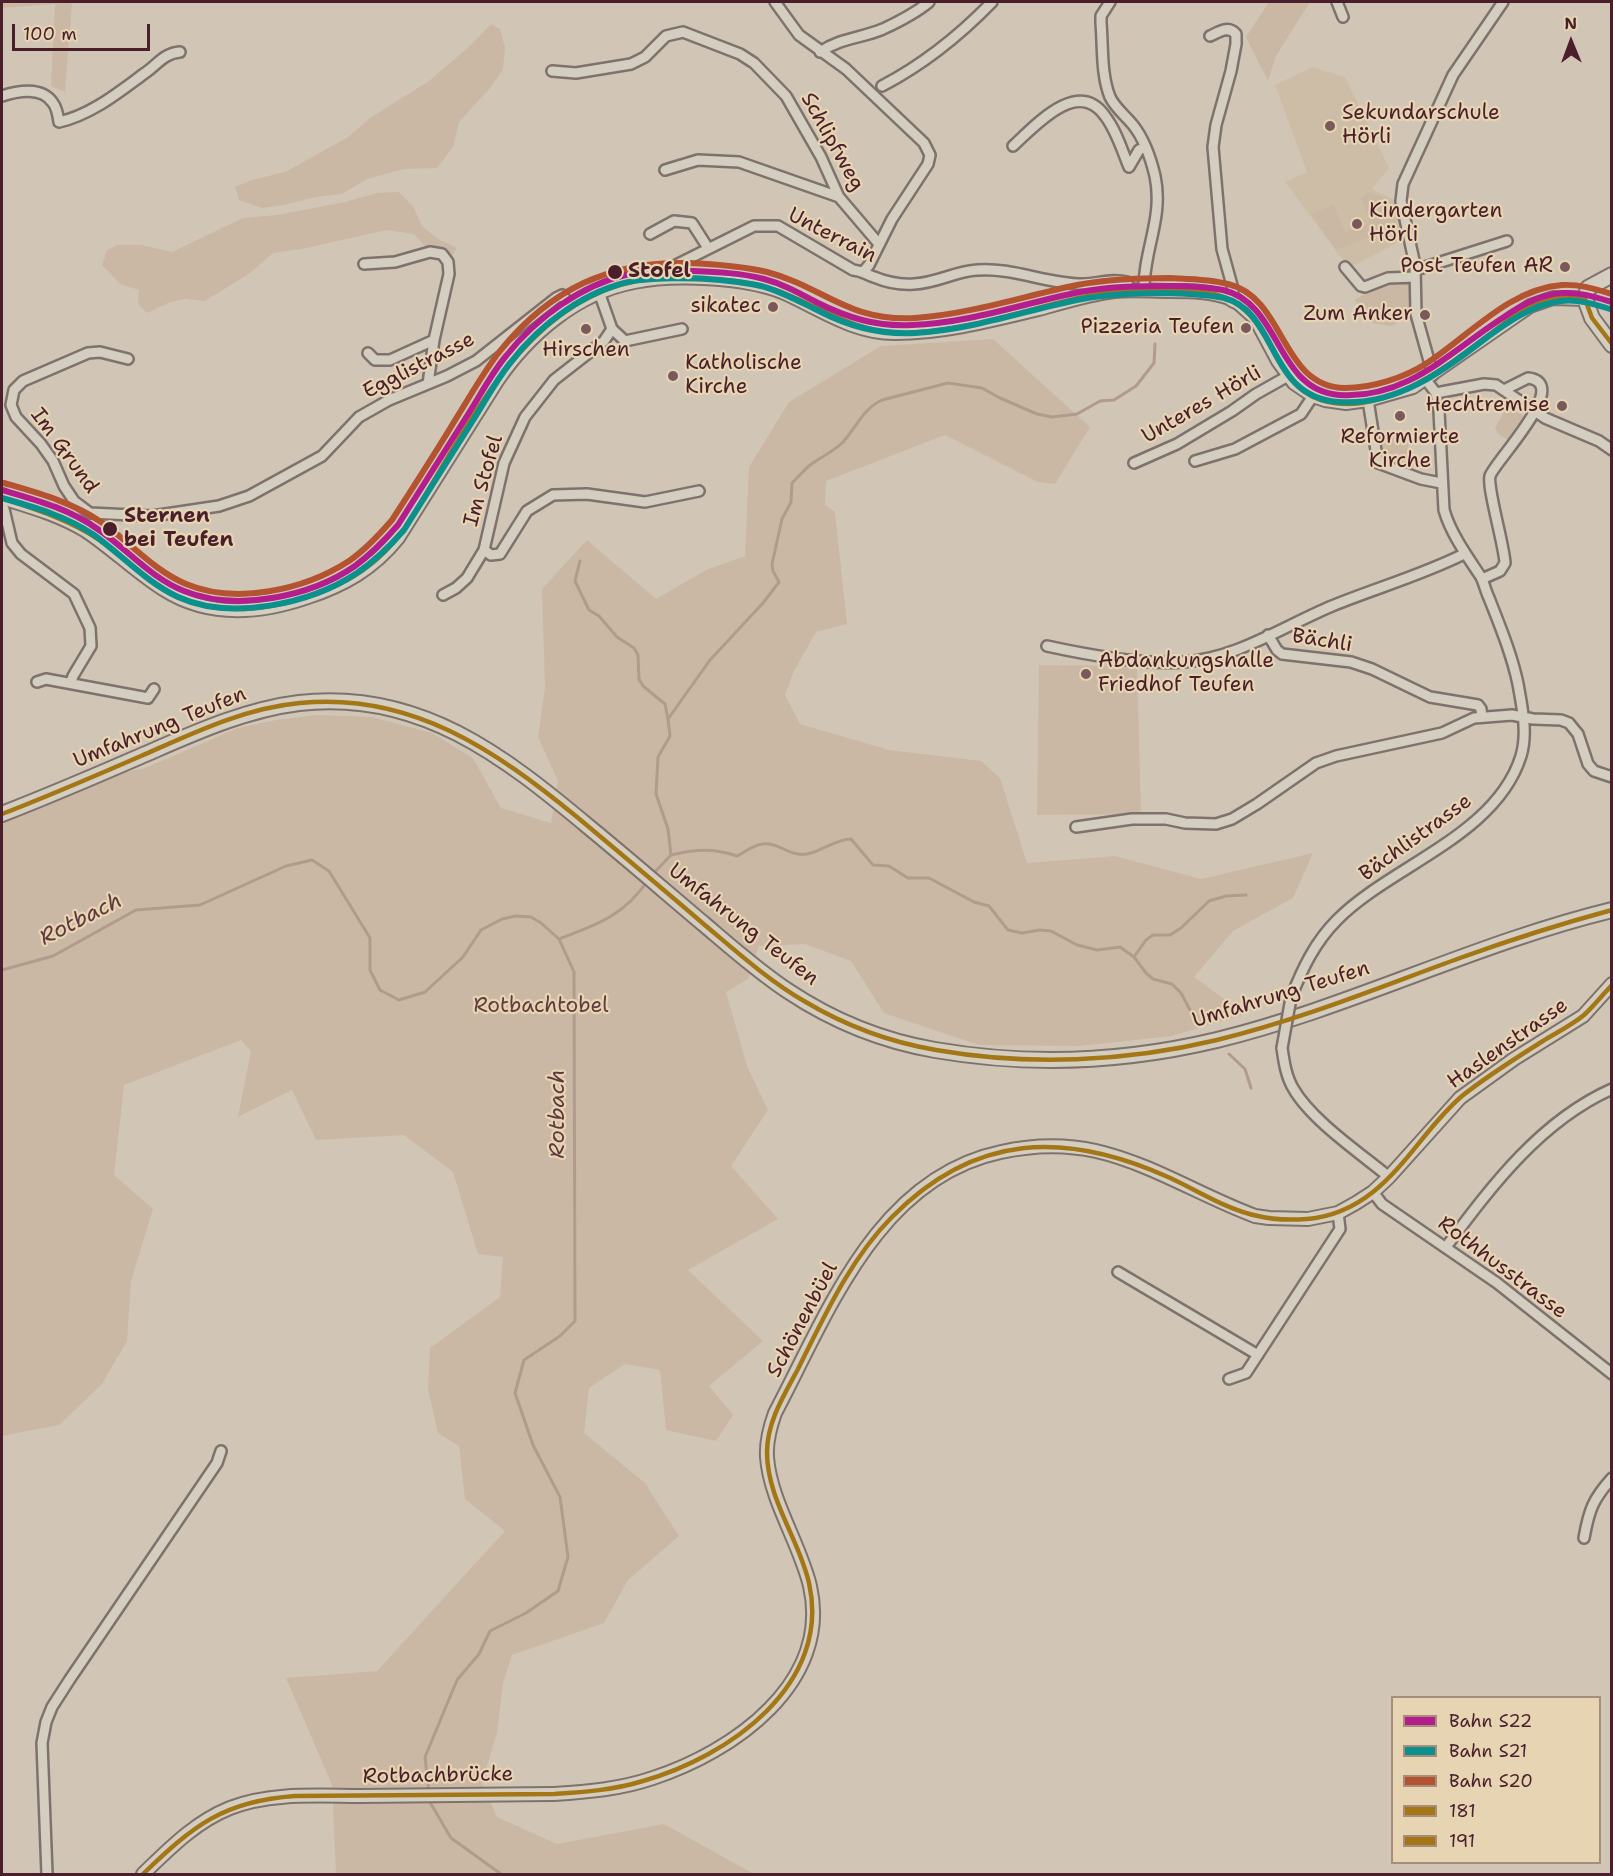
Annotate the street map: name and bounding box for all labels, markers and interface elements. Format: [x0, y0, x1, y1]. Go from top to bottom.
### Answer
scale bar [15, 12, 153, 50]
north arrow [1541, 12, 1601, 72]
text: N [1564, 13, 1577, 34]
text: 100 m [23, 22, 77, 46]
street label: Schlipfweg [795, 88, 869, 196]
place label: Sekundarschule Hörli [1342, 101, 1500, 151]
marker: Sekundarschule Hörli [1323, 119, 1337, 133]
place label: Kindergarten Hörli [1369, 199, 1502, 249]
street label: Unterrain [784, 203, 880, 269]
marker: Kindergarten Hörli [1350, 217, 1364, 231]
place label: Post Teufen AR [1400, 254, 1553, 280]
place label: Stofel [628, 259, 691, 285]
marker: Post Teufen AR [1558, 260, 1572, 274]
marker: Stofel [606, 263, 624, 281]
place label: sikatec [690, 294, 761, 320]
marker: sikatec [766, 300, 780, 314]
place label: Zum Anker [1303, 302, 1413, 328]
marker: Zum Anker [1418, 308, 1432, 322]
place label: Pizzeria Teufen [1080, 315, 1234, 341]
marker: Pizzeria Teufen [1239, 321, 1253, 335]
marker: Hirschen [579, 322, 593, 336]
street label: Egglistrasse [359, 327, 479, 405]
place label: Hirschen [542, 338, 630, 364]
place label: Katholische Kirche [685, 351, 802, 401]
street label: Unteres Hörli [1138, 361, 1266, 449]
marker: Katholische Kirche [666, 369, 680, 383]
place label: Hechtremise [1425, 393, 1550, 419]
marker: Hechtremise [1555, 399, 1569, 413]
street label: Im Grund [25, 403, 103, 499]
marker: Reformierte Kirche [1393, 409, 1407, 423]
place label: Reformierte Kirche [1340, 425, 1460, 475]
street label: Im Stofel [459, 432, 509, 530]
place label: Sternen bei Teufen [124, 504, 234, 554]
marker: Sternen bei Teufen [101, 520, 119, 538]
street label: Bächli [1290, 624, 1354, 658]
place label: Abdankungshalle Friedhof Teufen [1098, 649, 1274, 699]
marker: Abdankungshalle Friedhof Teufen [1079, 667, 1093, 681]
street label: Umfahrung Teufen [70, 682, 250, 774]
street label: Bächlistrasse [1355, 789, 1477, 887]
street label: Umfahrung Teufen [663, 858, 823, 992]
water label: Rotbach [35, 888, 127, 952]
street label: Umfahrung Teufen [1189, 956, 1373, 1034]
street label: Haslenstrasse [1443, 993, 1573, 1095]
park label: Rotbachtobel [473, 994, 609, 1020]
water label: Rotbach [545, 1069, 571, 1159]
street label: Rothhusstrasse [1432, 1211, 1572, 1325]
street label: Schönenbüel [762, 1258, 844, 1382]
legend [1391, 1696, 1601, 1864]
text: Bahn S22 [1449, 1709, 1532, 1733]
text: Bahn S21 [1449, 1739, 1527, 1763]
street label: Rotbachbrücke [362, 1762, 514, 1790]
text: Bahn S20 [1449, 1769, 1533, 1793]
text: 181 [1449, 1799, 1476, 1823]
text: 191 [1449, 1829, 1475, 1853]

